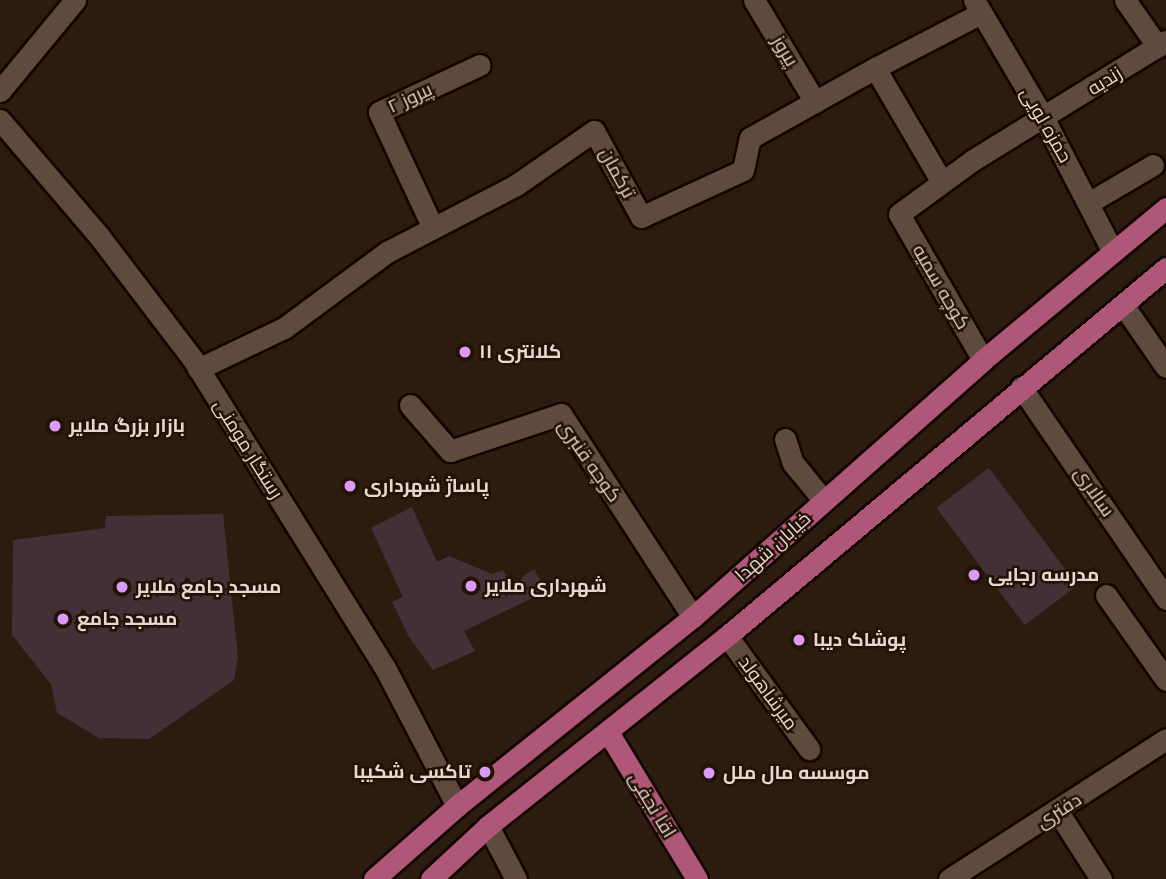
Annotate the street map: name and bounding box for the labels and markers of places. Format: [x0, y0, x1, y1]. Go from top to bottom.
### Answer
place label: کلانتری ۱۱ [479, 341, 561, 363]
marker: کلانتری ۱۱ [457, 344, 473, 360]
place label: بازار بزرگ ملایر [69, 415, 185, 437]
marker: بازار بزرگ ملایر [47, 418, 63, 434]
place label: پاساژ شهرداری [364, 475, 489, 497]
marker: پاساژ شهرداری [342, 478, 358, 494]
place label: مدرسه رجایی [988, 564, 1099, 586]
marker: مدرسه رجایی [966, 567, 982, 583]
place label: شهرداری ملایر [485, 575, 607, 597]
place label: مسجد جامع ملایر [136, 576, 281, 598]
marker: شهرداری ملایر [463, 578, 479, 594]
marker: مسجد جامع ملایر [114, 579, 130, 595]
place label: مسجد جامع [77, 608, 177, 630]
marker: مسجد جامع [55, 611, 71, 627]
place label: پوشاک دیبا [813, 629, 906, 651]
marker: پوشاک دیبا [791, 632, 807, 648]
place label: تاکسی شکیبا [353, 761, 471, 783]
place label: موسسه مال ملل [723, 762, 870, 784]
marker: تاکسی شکیبا [477, 764, 493, 780]
marker: موسسه مال ملل [701, 765, 717, 781]

